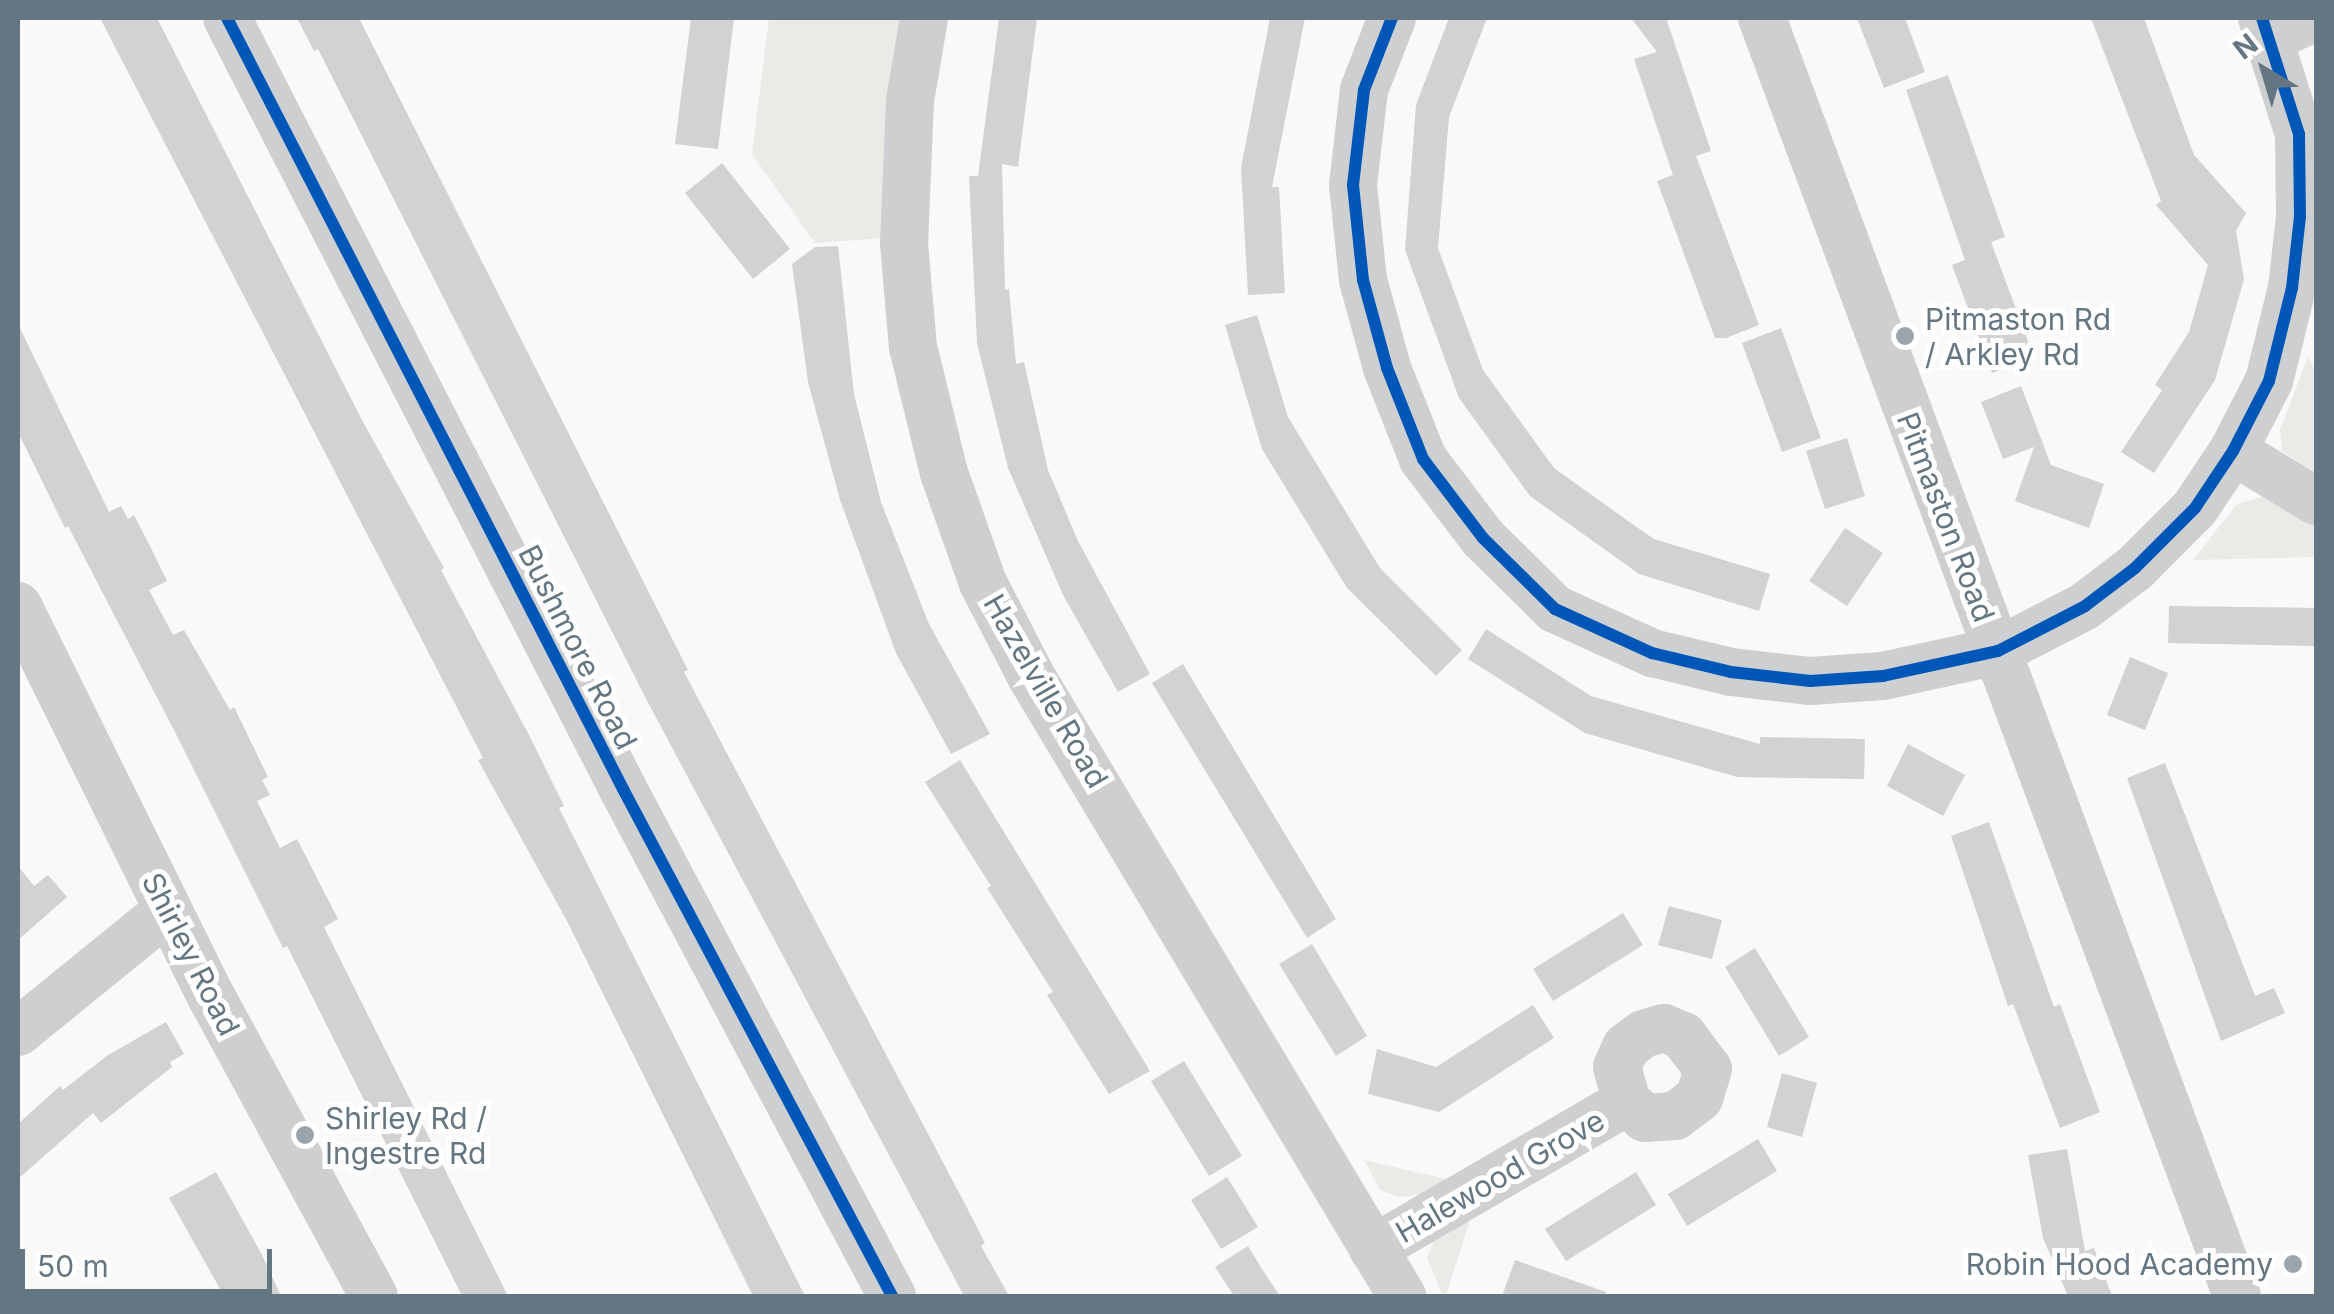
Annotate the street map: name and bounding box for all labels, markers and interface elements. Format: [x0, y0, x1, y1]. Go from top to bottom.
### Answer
north arrow [2214, 20, 2314, 120]
text: N [2227, 26, 2264, 66]
place label: Pitmaston Rd / Arkley Rd [1925, 301, 2111, 372]
marker: Pitmaston Rd / Arkley Rd [1894, 325, 1916, 347]
street label: Pitmaston Road [1890, 407, 2002, 627]
street label: Bushmore Road [511, 539, 645, 755]
street label: Hazelville Road [976, 588, 1116, 794]
street label: Shirley Road [135, 867, 247, 1041]
place label: Shirley Rd / Ingestre Rd [325, 1100, 487, 1170]
street label: Halewood Grove [1389, 1102, 1611, 1250]
marker: Shirley Rd / Ingestre Rd [294, 1124, 316, 1146]
scale bar [25, 1229, 278, 1291]
place label: Robin Hood Academy [1966, 1246, 2273, 1282]
text: 50 m [37, 1248, 109, 1284]
marker: Robin Hood Academy [2282, 1253, 2304, 1275]

